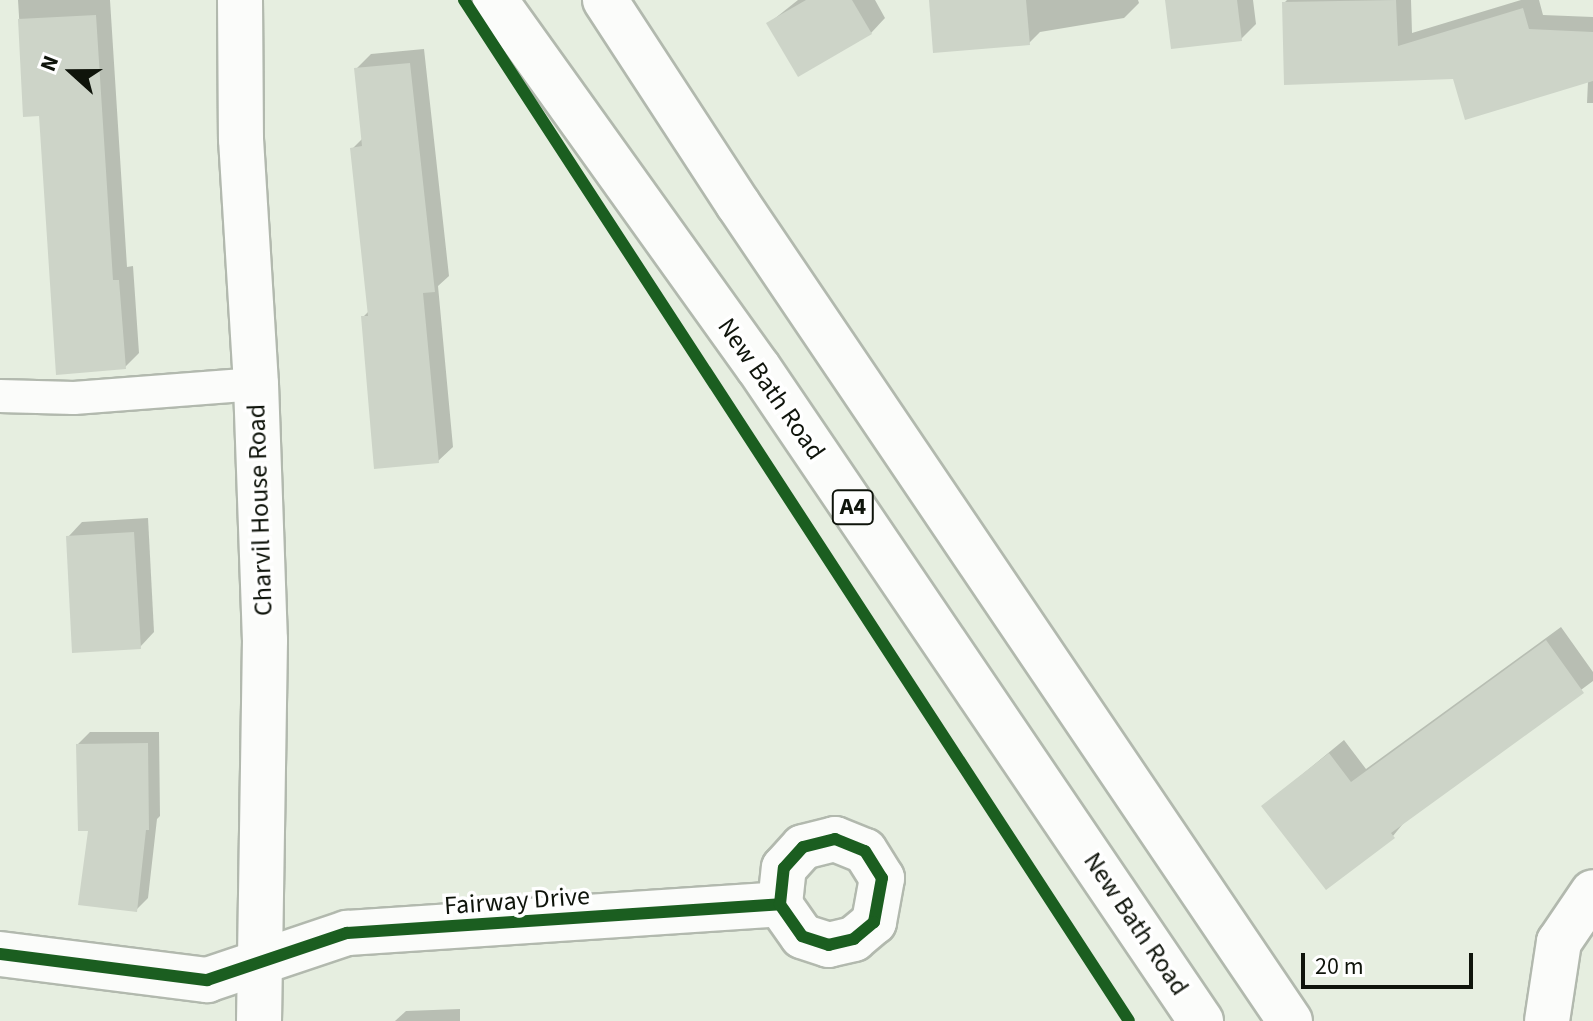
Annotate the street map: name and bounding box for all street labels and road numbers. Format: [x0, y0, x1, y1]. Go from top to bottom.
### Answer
street label: New Bath Road [711, 312, 831, 466]
street label: Charvil House Road [241, 403, 279, 617]
road number: A4 [831, 487, 875, 527]
street label: New Bath Road [1077, 847, 1195, 1001]
street label: Fairway Drive [443, 880, 591, 922]

